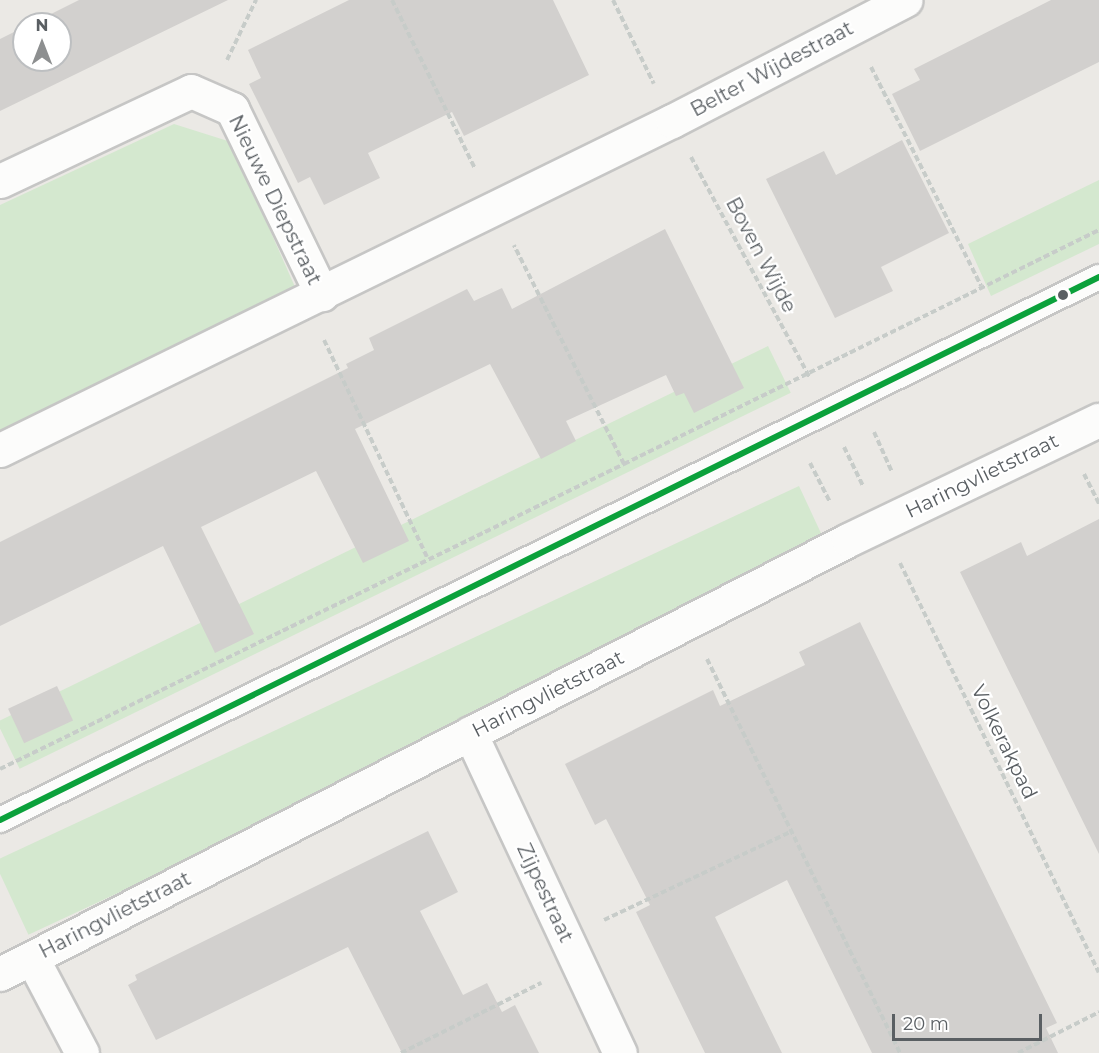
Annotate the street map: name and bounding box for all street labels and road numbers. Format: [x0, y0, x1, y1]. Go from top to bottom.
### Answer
street label: Belter Wijdestraat [687, 16, 857, 122]
street label: Nieuwe Diepstraat [223, 111, 327, 289]
street label: Boven Wijde [721, 193, 801, 317]
street label: Haringvlietstraat [902, 429, 1062, 523]
street label: Haringvlietstraat [468, 645, 628, 743]
street label: Volkerakpad [966, 681, 1042, 803]
street label: Zijpestraat [512, 840, 578, 946]
street label: Haringvlietstraat [35, 866, 195, 964]

